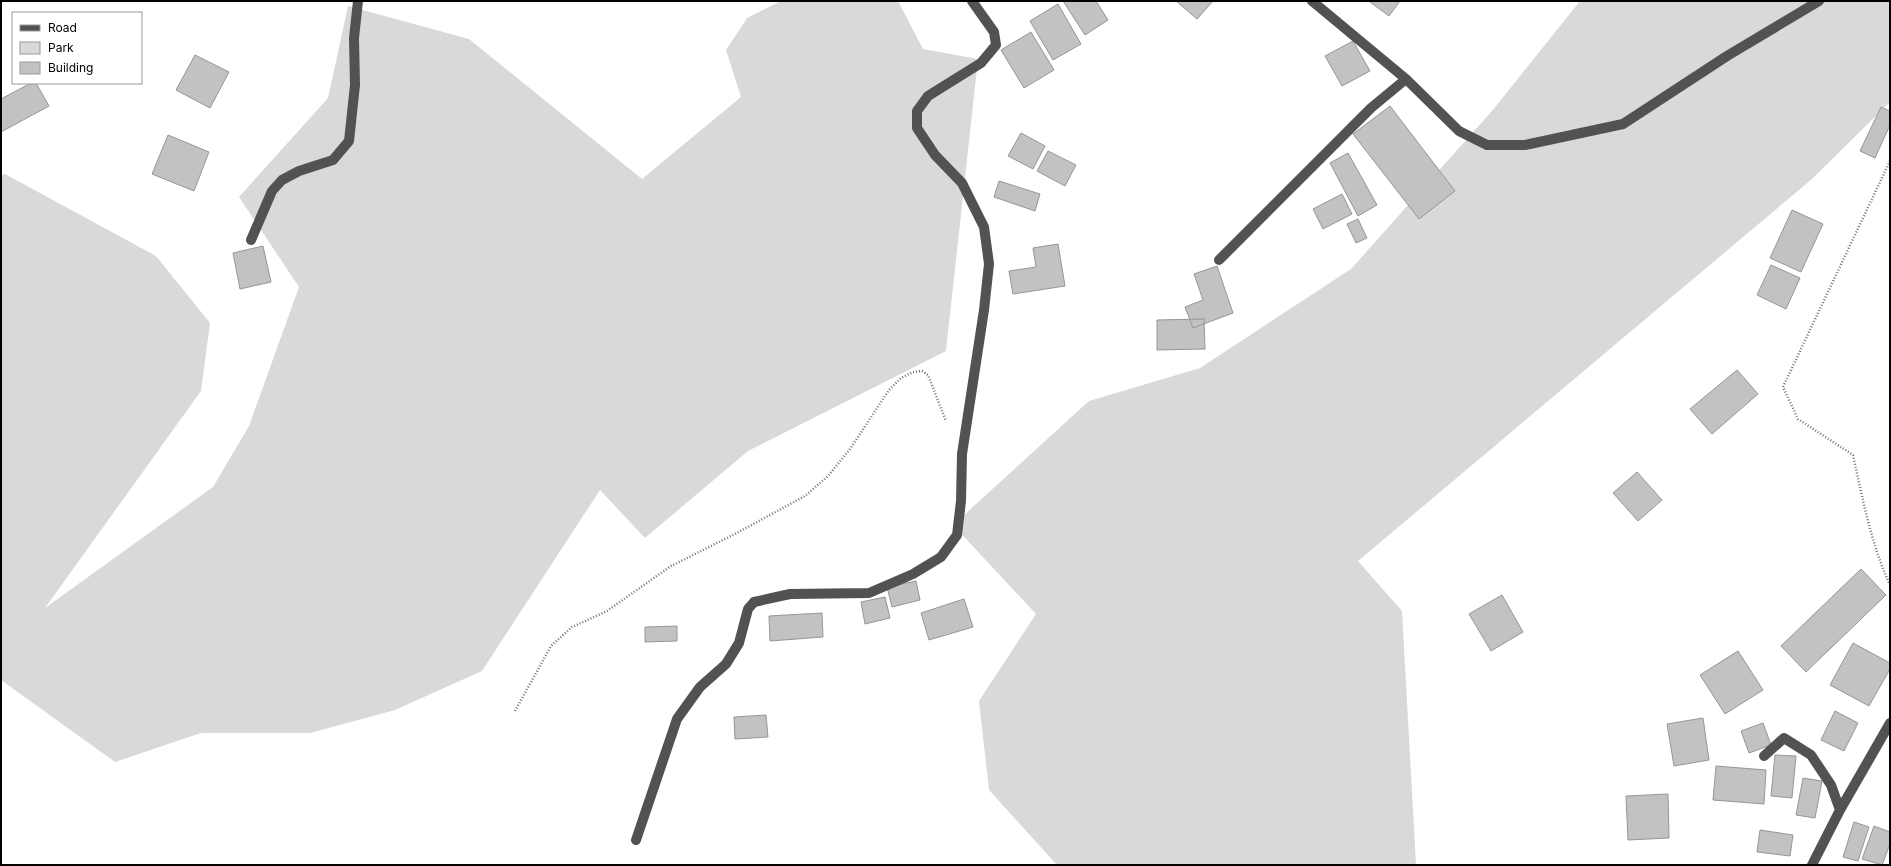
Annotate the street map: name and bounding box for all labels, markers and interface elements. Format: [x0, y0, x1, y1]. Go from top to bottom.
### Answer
legend [12, 12, 142, 84]
text: Road [48, 20, 77, 35]
text: Park [48, 40, 74, 55]
text: Building [48, 60, 93, 75]

